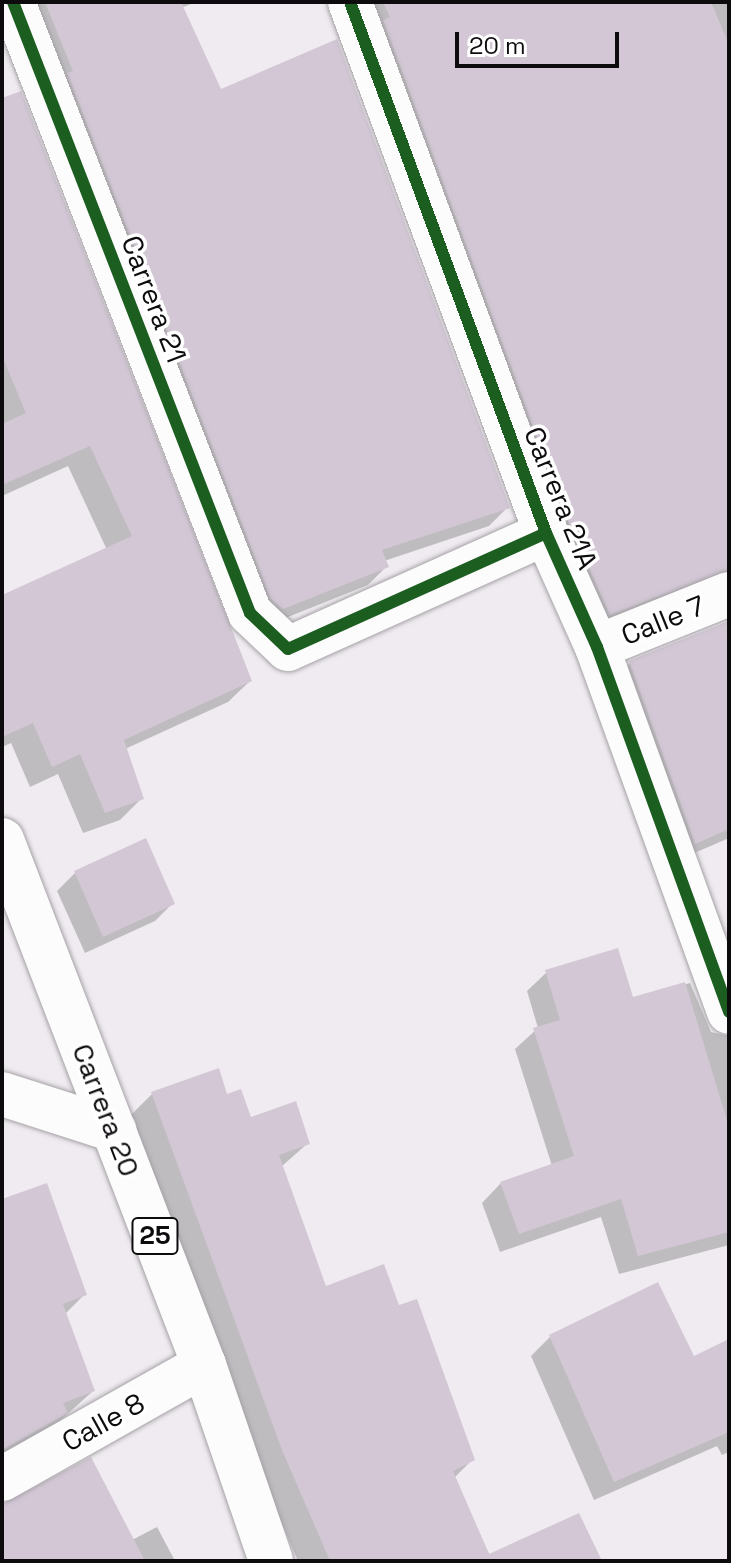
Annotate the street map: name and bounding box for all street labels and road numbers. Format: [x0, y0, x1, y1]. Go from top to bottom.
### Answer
street label: Carrera 21 [114, 231, 194, 367]
street label: Carrera 21A [517, 422, 605, 574]
street label: Calle 7 [616, 588, 710, 652]
street label: Carrera 20 [65, 1039, 147, 1181]
road number: 25 [131, 1214, 179, 1258]
street label: Calle 8 [56, 1386, 150, 1458]

